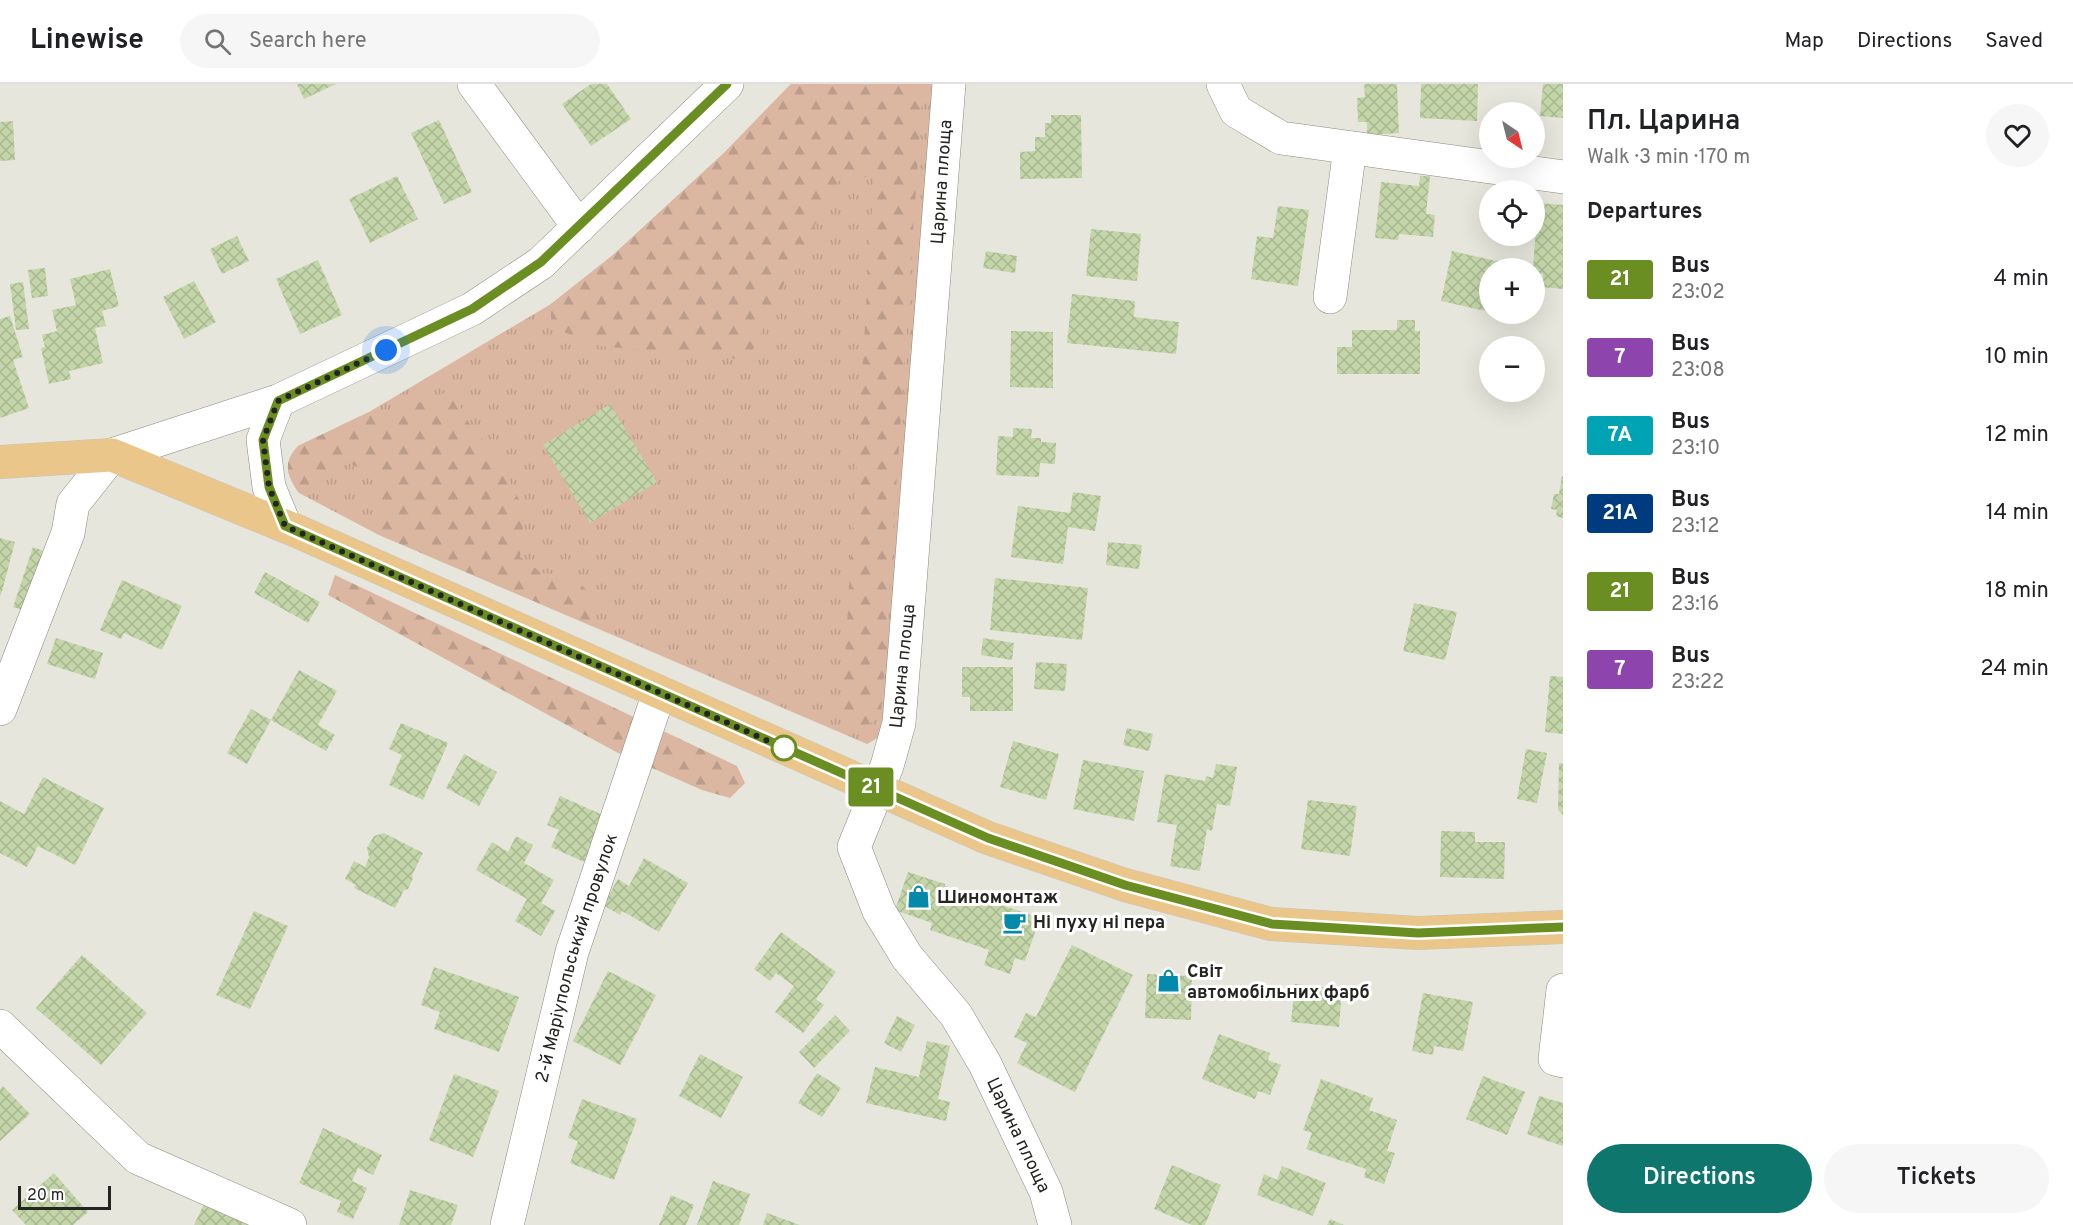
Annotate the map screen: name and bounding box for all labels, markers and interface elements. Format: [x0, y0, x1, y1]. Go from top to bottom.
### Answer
search box [180, 14, 600, 68]
text: Linewise [30, 23, 144, 59]
icon: search [201, 25, 234, 58]
text: Search here [249, 28, 366, 55]
text: Map [1784, 28, 1824, 55]
text: Directions [1857, 28, 1952, 55]
text: Saved [1985, 28, 2043, 55]
north arrow [1479, 102, 1545, 168]
map controls [1479, 102, 1545, 402]
text: Пл. Царина [1587, 104, 1740, 140]
button: heart [1986, 104, 2049, 167]
street label: Царина площа [927, 119, 958, 245]
text: Walk · 3 min · 170 m [1587, 145, 1750, 171]
button: locate [1479, 180, 1545, 246]
text: Departures [1587, 199, 1703, 226]
text: Bus [1671, 253, 1710, 280]
button: + [1479, 258, 1545, 324]
text: 21 [1609, 266, 1631, 293]
text: 4 min [1994, 266, 2049, 293]
text: 23:02 [1671, 280, 1725, 306]
text: Bus [1671, 331, 1710, 358]
your location [371, 335, 401, 365]
button: − [1479, 336, 1545, 402]
text: 7 [1614, 344, 1626, 371]
text: 10 min [1985, 344, 2049, 371]
text: 23:08 [1671, 358, 1725, 384]
text: Bus [1671, 409, 1710, 436]
text: 7А [1608, 422, 1632, 449]
text: 12 min [1986, 422, 2049, 449]
text: 23:10 [1671, 436, 1720, 462]
text: Bus [1671, 487, 1710, 514]
text: 21А [1602, 500, 1638, 527]
text: 14 min [1986, 500, 2049, 527]
text: 23:12 [1671, 514, 1719, 540]
text: Bus [1671, 565, 1710, 592]
text: 21 [1609, 578, 1631, 605]
text: 18 min [1986, 578, 2049, 605]
text: 23:16 [1671, 592, 1719, 618]
street label: Царина площа [886, 603, 921, 729]
text: Bus [1671, 643, 1710, 670]
text: 7 [1614, 656, 1626, 683]
text: 24 min [1980, 656, 2049, 683]
text: 23:22 [1671, 670, 1724, 696]
unlabelled marker [771, 735, 797, 761]
line badge: 21 [844, 768, 898, 806]
text: 21 [860, 774, 882, 801]
street label: 2-й Маріупольський провулок [531, 831, 624, 1085]
shop icon: Шиномонтаж [906, 884, 932, 910]
place label: Шиномонтаж [937, 887, 1058, 910]
cafe icon: Ні пуху ні пера [1002, 909, 1028, 935]
place label: Ні пуху ні пера [1033, 912, 1165, 935]
place label: Світ автомобільних фарб [1187, 961, 1370, 1005]
shop icon: Світ автомобільних фарб [1156, 968, 1182, 994]
street label: Царина площа [980, 1074, 1055, 1197]
button: Directions [1587, 1144, 1812, 1213]
button: Tickets [1824, 1144, 2049, 1213]
scale bar [18, 1183, 111, 1210]
text: 20 m [27, 1186, 64, 1206]

